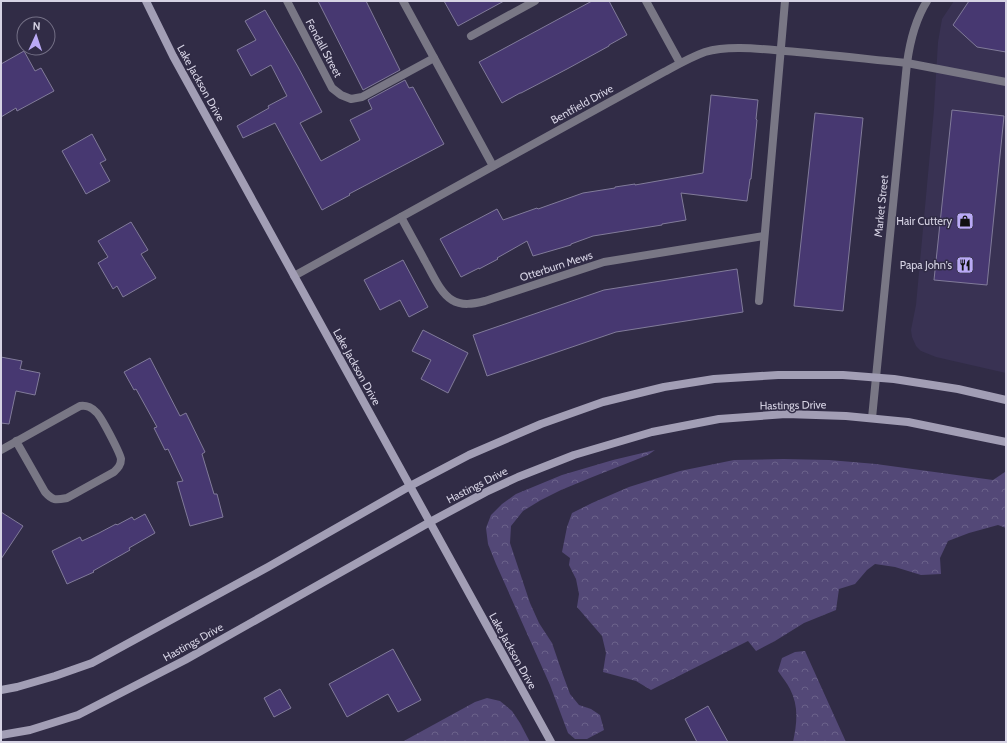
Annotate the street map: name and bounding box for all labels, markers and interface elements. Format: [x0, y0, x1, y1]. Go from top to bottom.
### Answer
north arrow [16, 16, 56, 56]
street label: Fendall Street [303, 16, 345, 80]
text: N [32, 19, 41, 33]
street label: Lake Jackson Drive [174, 42, 228, 124]
street label: Bentfield Drive [548, 81, 616, 127]
street label: Market Street [871, 174, 891, 238]
shop icon: Hair Cuttery [955, 211, 975, 231]
place label: Hair Cuttery [896, 214, 952, 228]
street label: Otterburn Mews [518, 247, 595, 284]
restaurant icon: Papa John's [955, 255, 975, 275]
place label: Papa John's [900, 258, 952, 272]
street label: Lake Jackson Drive [330, 326, 384, 408]
street label: Hastings Drive [759, 397, 827, 413]
street label: Hastings Drive [444, 463, 510, 506]
street label: Lake Jackson Drive [486, 610, 540, 692]
street label: Hastings Drive [160, 619, 226, 664]

